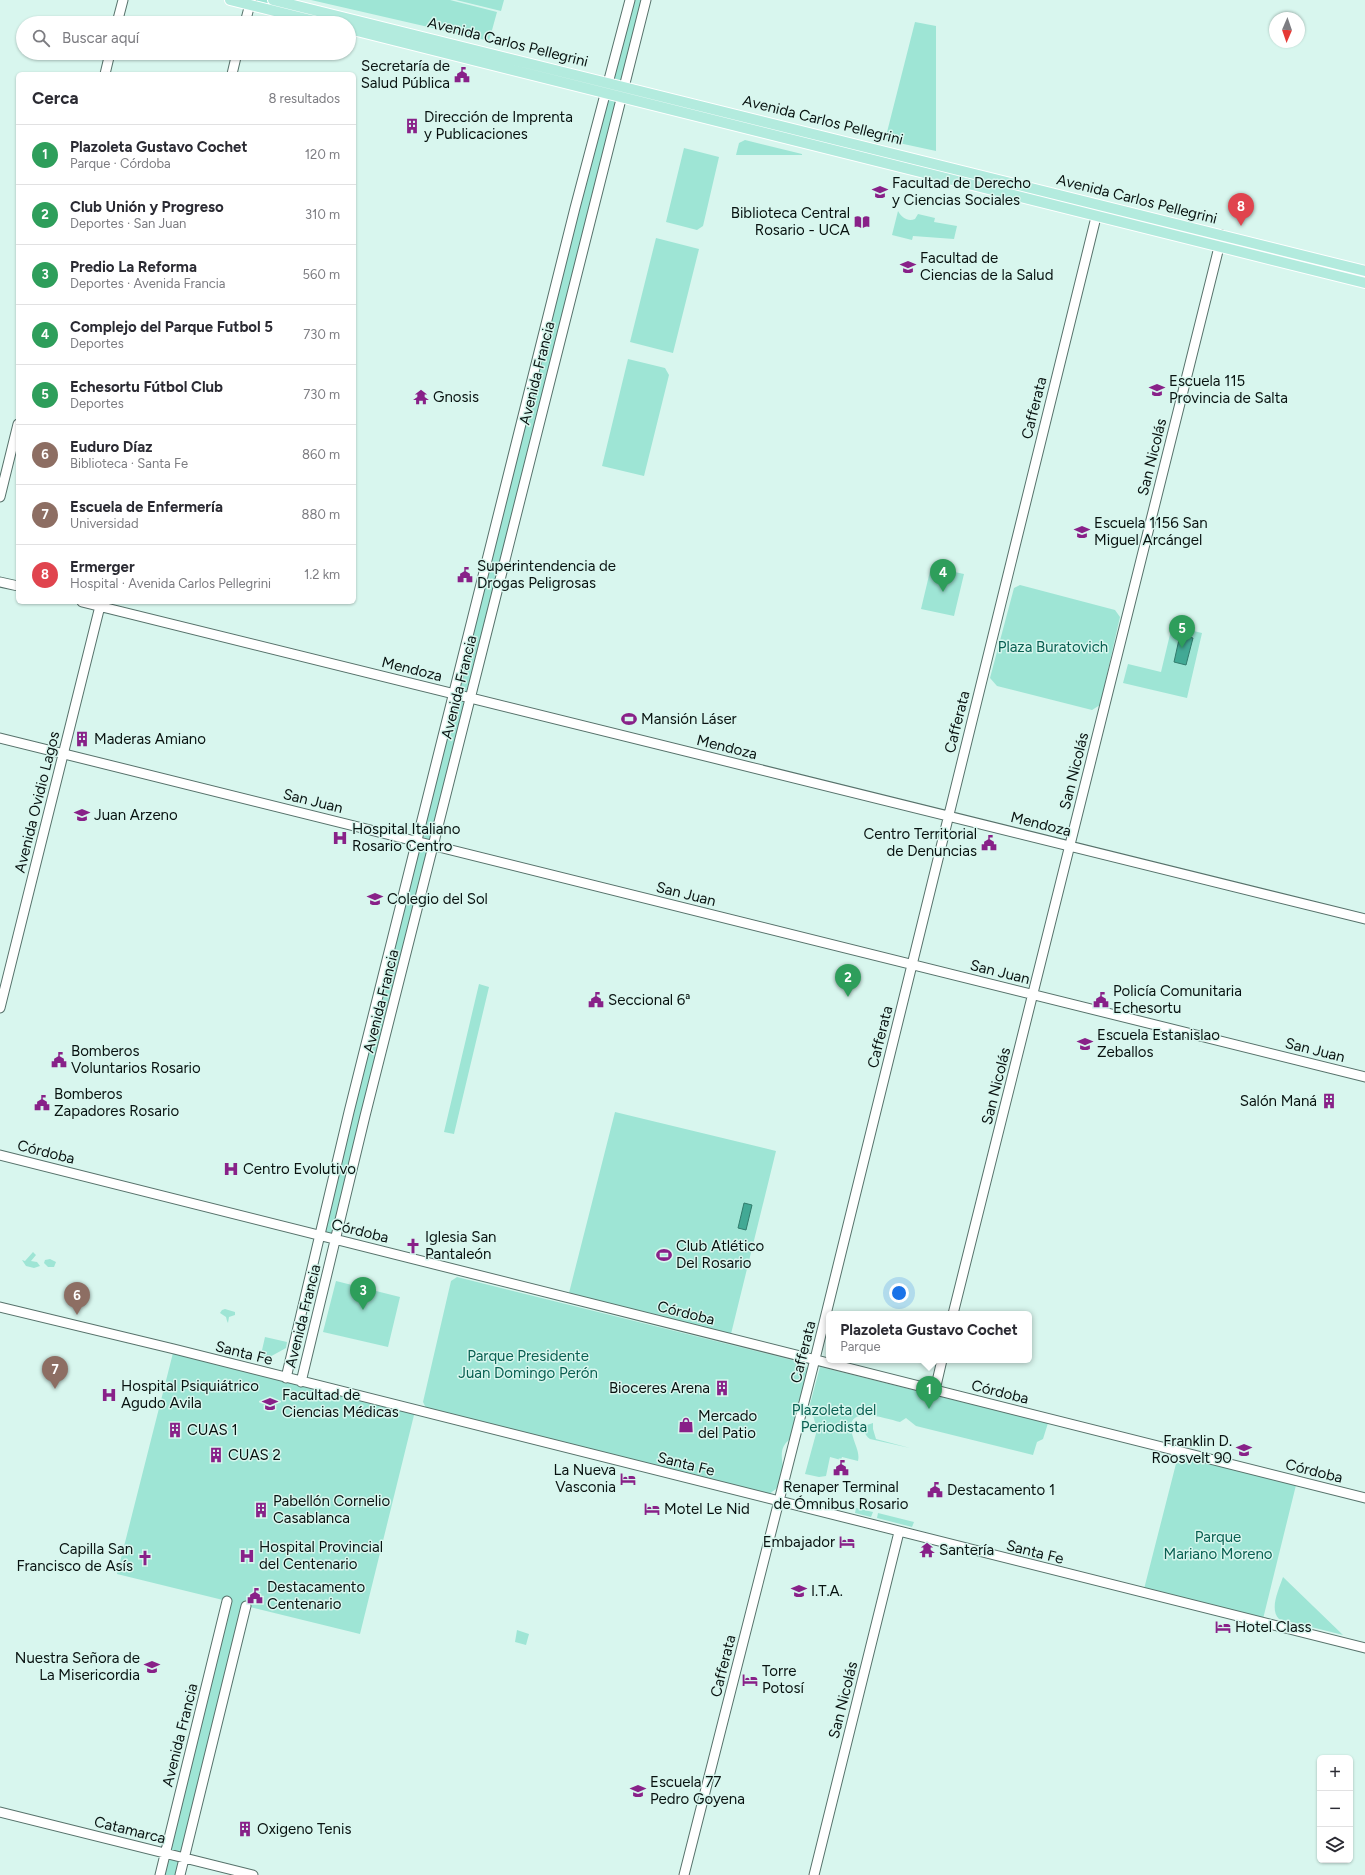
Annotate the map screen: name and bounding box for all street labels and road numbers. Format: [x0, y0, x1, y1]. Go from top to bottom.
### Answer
street label: Avenida Carlos Pellegrini [426, 13, 590, 71]
street label: Avenida Carlos Pellegrini [741, 91, 905, 149]
street label: Avenida Carlos Pellegrini [1055, 170, 1219, 228]
street label: Avenida Francia [515, 319, 559, 427]
street label: Cafferata [1018, 375, 1050, 441]
street label: San Nicolás [1134, 417, 1170, 497]
street label: Avenida Francia [437, 633, 481, 741]
street label: Mendoza [380, 653, 444, 685]
street label: Cafferata [941, 689, 973, 755]
street label: Avenida Ovidio Lagos [11, 729, 63, 875]
street label: Mendoza [695, 731, 759, 763]
street label: San Nicolás [1056, 731, 1092, 811]
street label: San Juan [281, 785, 345, 817]
street label: Mendoza [1009, 808, 1073, 840]
street label: San Juan [654, 878, 718, 910]
street label: Avenida Francia [359, 947, 403, 1055]
street label: San Juan [968, 956, 1032, 988]
street label: Cafferata [864, 1004, 896, 1070]
street label: San Juan [1283, 1034, 1347, 1066]
street label: San Nicolás [978, 1046, 1014, 1126]
street label: Córdoba [15, 1136, 77, 1168]
street label: Córdoba [329, 1215, 391, 1247]
street label: Avenida Francia [281, 1262, 325, 1370]
street label: Córdoba [655, 1297, 717, 1329]
street label: Cafferata [787, 1319, 819, 1385]
street label: Santa Fe [213, 1337, 275, 1369]
street label: Córdoba [969, 1376, 1031, 1408]
street label: Santa Fe [655, 1448, 717, 1480]
street label: Córdoba [1283, 1455, 1345, 1487]
street label: Santa Fe [1004, 1536, 1066, 1568]
street label: Cafferata [707, 1633, 739, 1699]
street label: San Nicolás [825, 1660, 861, 1740]
street label: Avenida Francia [158, 1681, 202, 1789]
street label: Catamarca [92, 1812, 168, 1848]

